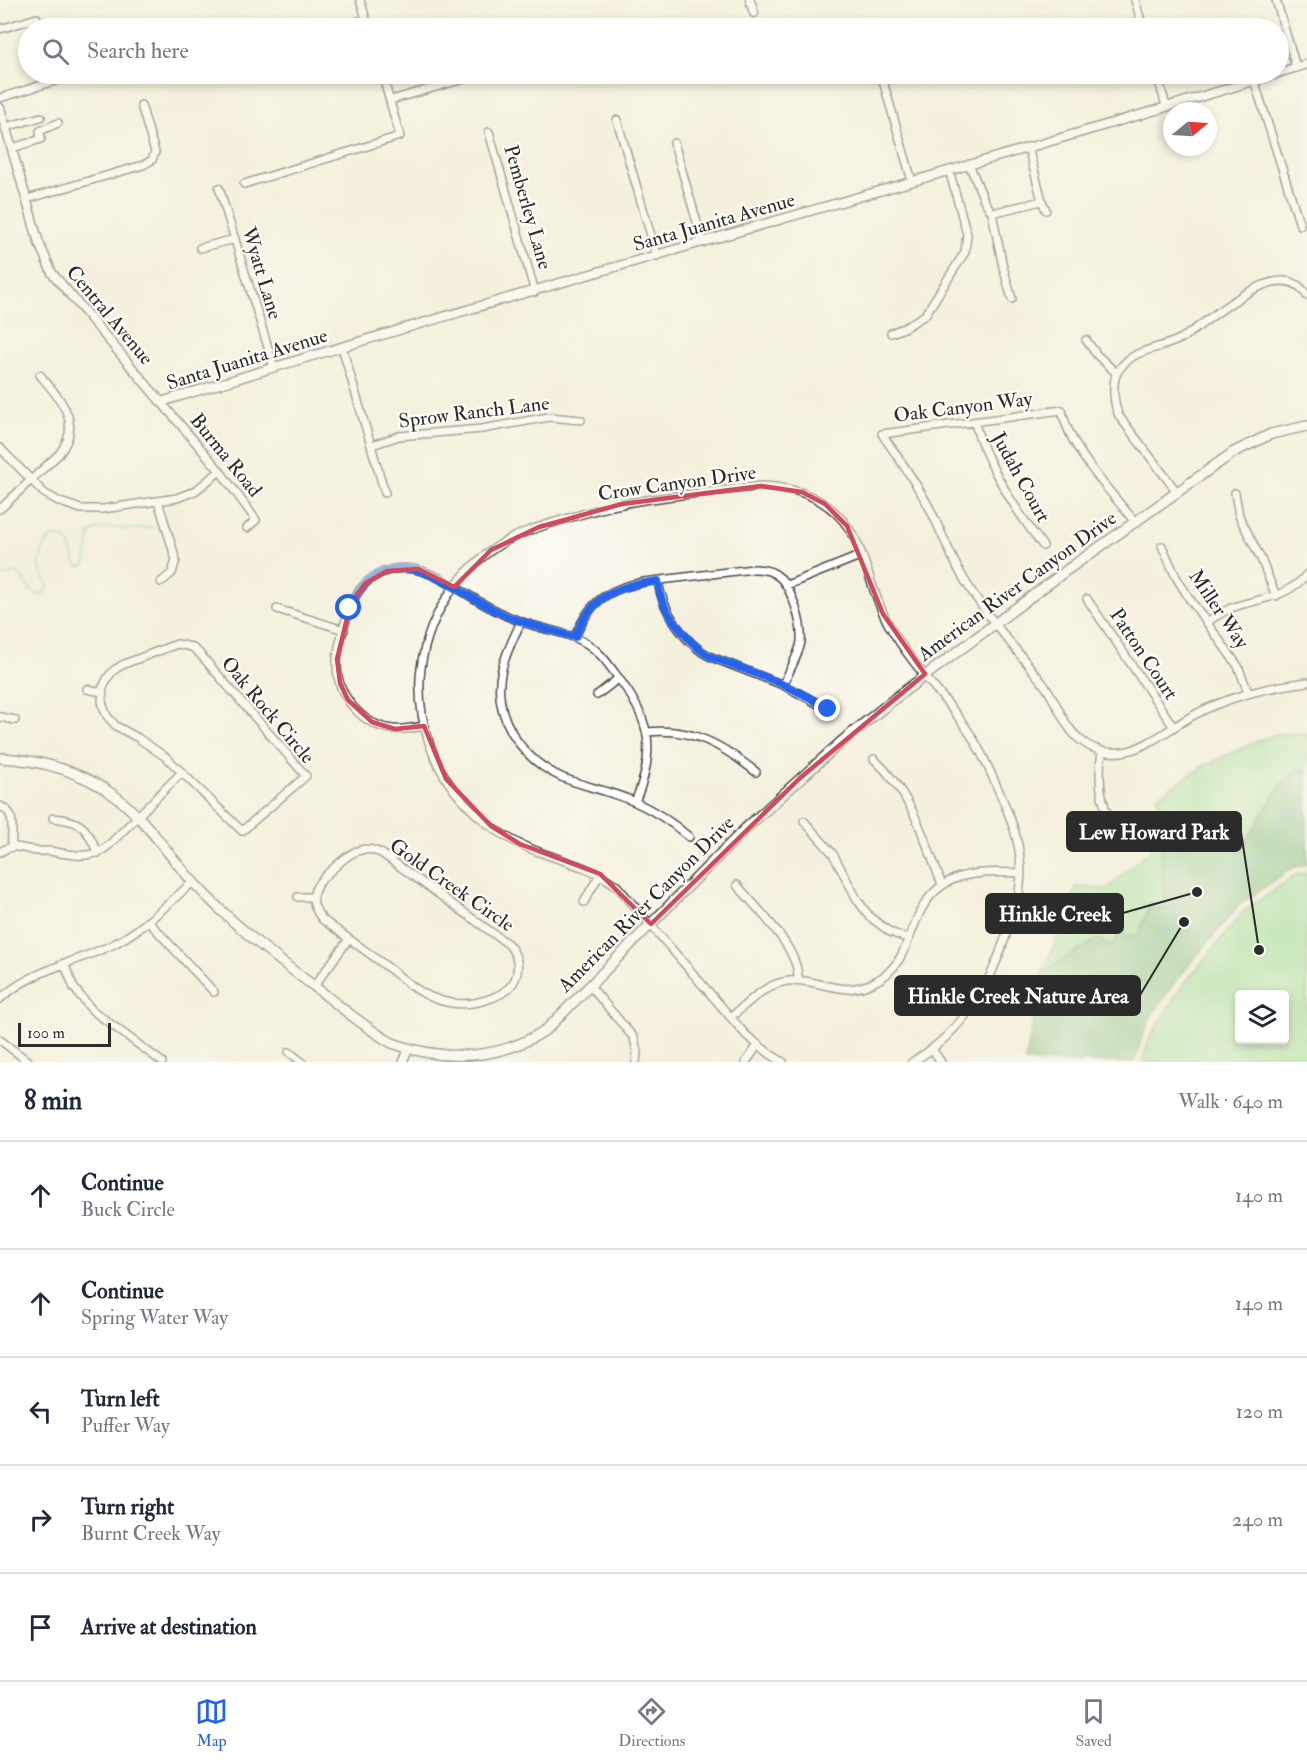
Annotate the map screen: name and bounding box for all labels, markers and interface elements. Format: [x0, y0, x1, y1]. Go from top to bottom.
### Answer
search box [18, 18, 1289, 84]
icon: search [39, 35, 72, 68]
text: Search here [87, 37, 189, 65]
north arrow [1163, 102, 1217, 156]
street label: Pemberley Lane [498, 142, 558, 272]
street label: Santa Juanita Avenue [630, 187, 798, 257]
street label: Wyatt Lane [236, 223, 288, 322]
street label: Central Avenue [61, 260, 159, 370]
street label: Santa Juanita Avenue [163, 323, 331, 395]
street label: Oak Canyon Way [892, 386, 1035, 428]
street label: Sprow Ranch Lane [397, 390, 551, 435]
street label: Burma Road [185, 408, 267, 502]
street label: Judah Court [985, 427, 1056, 527]
street label: Crow Canyon Drive [596, 460, 758, 506]
street label: American River Canyon Drive [912, 505, 1121, 667]
street label: Miller Way [1183, 565, 1255, 654]
route start [335, 594, 361, 620]
street label: Patton Court [1104, 603, 1184, 705]
street label: Oak Rock Circle [216, 651, 320, 769]
route end [814, 695, 840, 721]
street label: American River Canyon Drive [552, 810, 740, 998]
callout: Lew Howard Park [1067, 812, 1241, 851]
text: Lew Howard Park [1079, 819, 1230, 846]
street label: Gold Creek Circle [385, 833, 519, 937]
callout: Hinkle Creek [986, 894, 1123, 933]
text: Hinkle Creek [999, 901, 1112, 928]
callout: Hinkle Creek Nature Area [895, 976, 1140, 1015]
text: Hinkle Creek Nature Area [907, 983, 1130, 1010]
map controls [1235, 990, 1289, 1044]
button: layers [1235, 990, 1289, 1044]
scale bar [18, 1020, 111, 1048]
text: 100 m [27, 1023, 65, 1043]
text: 8 min [24, 1085, 82, 1117]
text: Walk · 640 m [1178, 1089, 1283, 1114]
text: Continue [81, 1169, 164, 1197]
icon: ahead [24, 1179, 57, 1212]
text: 140 m [1235, 1183, 1283, 1208]
text: Buck Circle [81, 1197, 175, 1222]
text: Continue [81, 1277, 164, 1305]
icon: ahead [24, 1287, 57, 1320]
text: 140 m [1235, 1291, 1283, 1316]
text: Spring Water Way [81, 1305, 228, 1330]
text: Turn left [81, 1385, 160, 1413]
icon: left [24, 1395, 57, 1428]
text: 120 m [1236, 1399, 1283, 1424]
text: Puffer Way [81, 1413, 170, 1438]
text: Turn right [81, 1493, 174, 1521]
icon: right [24, 1503, 57, 1536]
text: 240 m [1232, 1507, 1283, 1532]
text: Burnt Creek Way [81, 1521, 221, 1546]
icon: arrive [24, 1611, 57, 1644]
text: Arrive at destination [81, 1613, 257, 1641]
tab: Map [195, 1695, 228, 1751]
tab: Directions [618, 1695, 685, 1751]
tab: Saved [1075, 1695, 1112, 1751]

